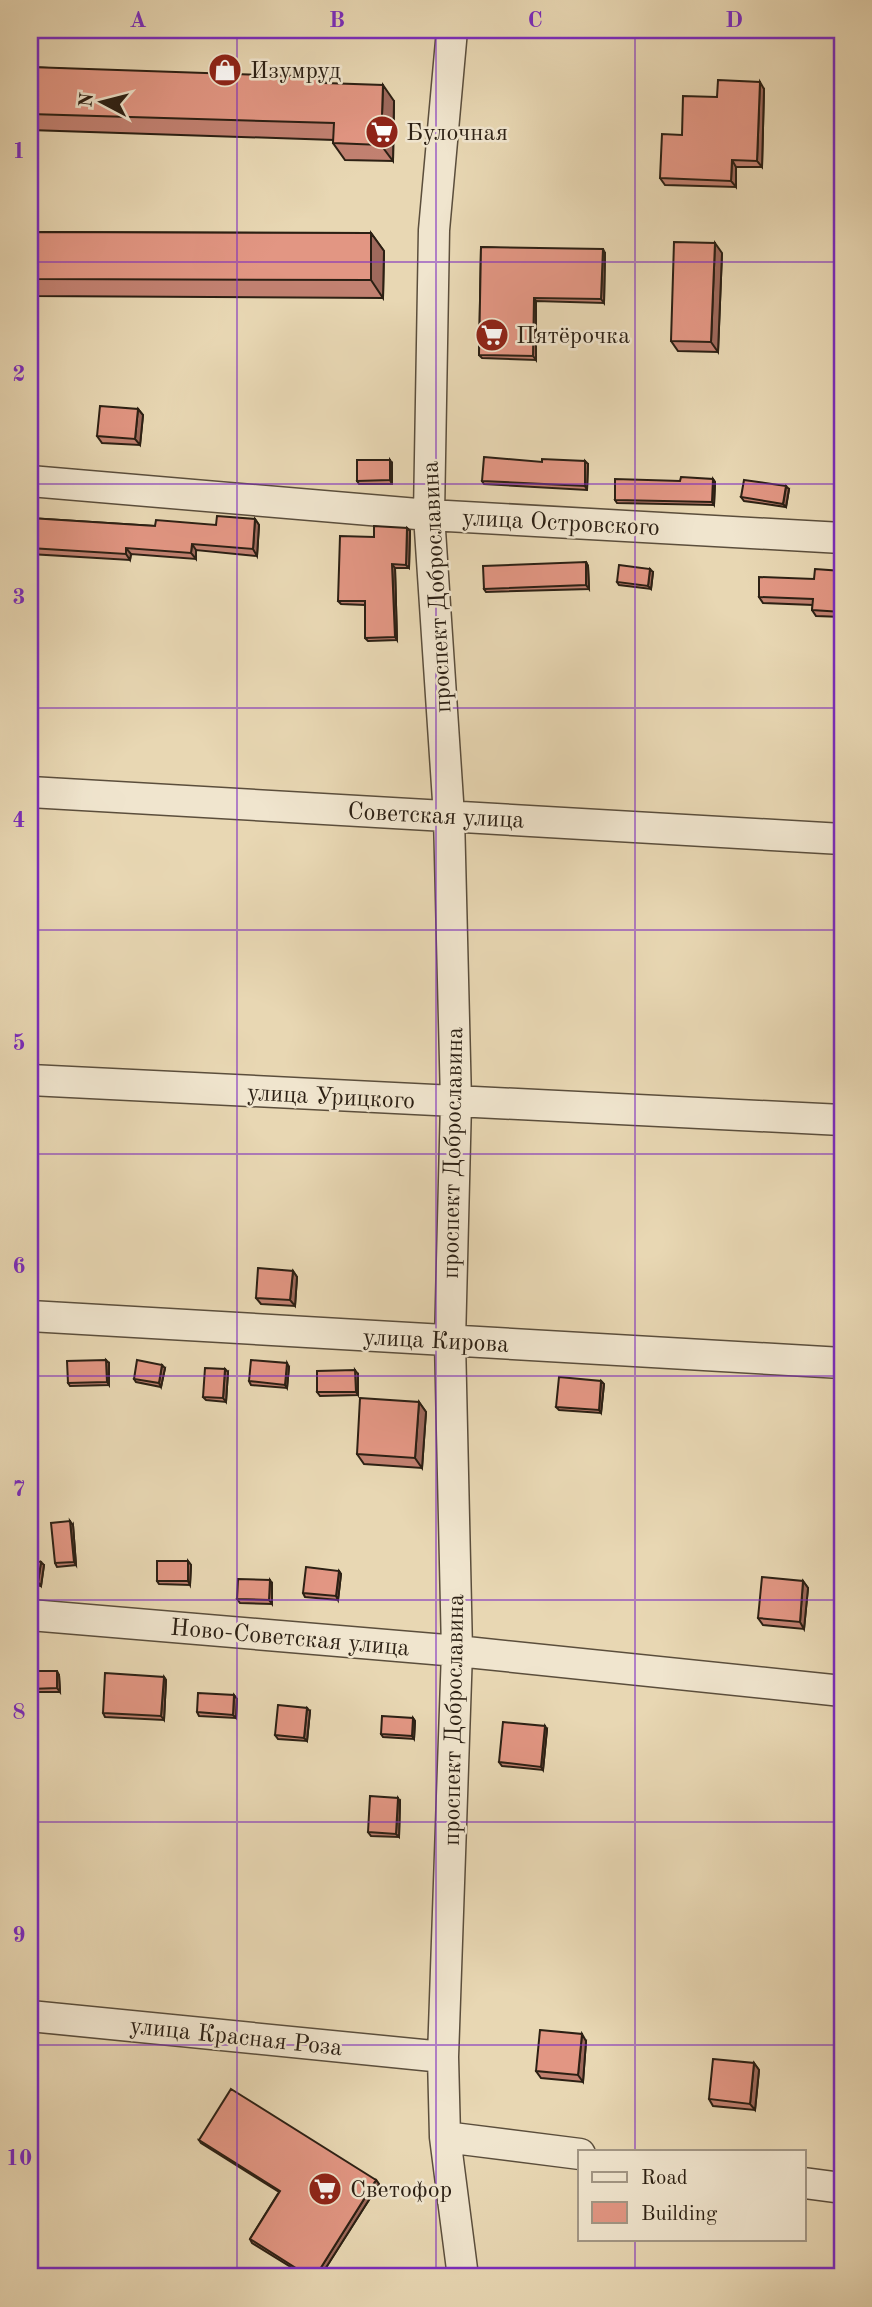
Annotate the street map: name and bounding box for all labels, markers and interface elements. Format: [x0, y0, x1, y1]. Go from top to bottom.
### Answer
text: A [129, 9, 147, 32]
text: B [329, 9, 345, 32]
text: C [527, 9, 543, 32]
text: D [725, 9, 743, 32]
shop icon: Изумруд [206, 51, 244, 89]
place label: Изумруд [250, 60, 341, 84]
north arrow [66, 66, 136, 136]
text: N [77, 91, 98, 109]
supermarket icon: Булочная [363, 113, 401, 151]
place label: Булочная [406, 122, 508, 146]
text: 1 [12, 140, 26, 163]
supermarket icon: Пятёрочка [473, 316, 511, 354]
place label: Пятёрочка [516, 325, 630, 349]
text: 2 [12, 363, 26, 386]
street label: проспект Доброславина [419, 460, 457, 713]
street label: улица Островского [461, 507, 660, 541]
text: 3 [12, 586, 26, 609]
street label: Советская улица [347, 800, 525, 834]
text: 4 [12, 809, 26, 832]
street label: проспект Доброславина [440, 1027, 468, 1279]
text: 5 [12, 1032, 26, 1055]
street label: улица Урицкого [246, 1082, 415, 1114]
text: 6 [12, 1255, 26, 1278]
street label: улица Кирова [362, 1326, 510, 1358]
text: 7 [12, 1478, 26, 1501]
street label: проспект Доброславина [441, 1594, 469, 1846]
street label: Ново-Советская улица [169, 1617, 411, 1661]
text: 8 [12, 1701, 26, 1724]
text: 9 [12, 1924, 26, 1947]
street label: улица Красная Роза [128, 2015, 343, 2061]
text: 10 [6, 2147, 32, 2170]
legend [578, 2150, 806, 2240]
text: Road [641, 2168, 688, 2189]
supermarket icon: Светофор [306, 2170, 344, 2208]
place label: Светофор [350, 2179, 452, 2203]
text: Building [641, 2204, 718, 2225]

